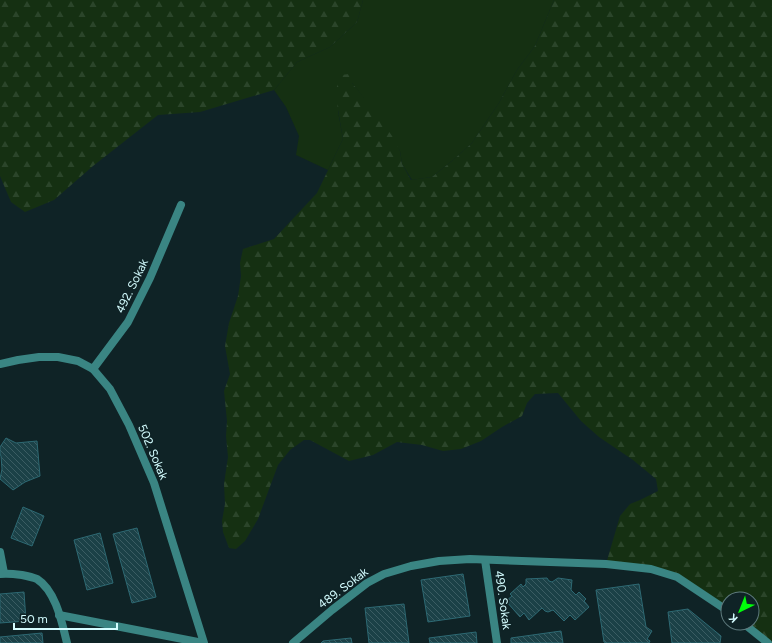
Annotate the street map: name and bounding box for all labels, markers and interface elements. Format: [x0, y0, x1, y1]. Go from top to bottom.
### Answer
street label: 492. Sokak [113, 257, 151, 315]
street label: 502. Sokak [135, 422, 171, 482]
street label: 489. Sokak [315, 565, 371, 611]
street label: 490. Sokak [492, 570, 514, 631]
north arrow [720, 591, 760, 631]
scale bar [14, 605, 117, 631]
text: K [726, 610, 741, 625]
text: 50 m [20, 612, 48, 626]

